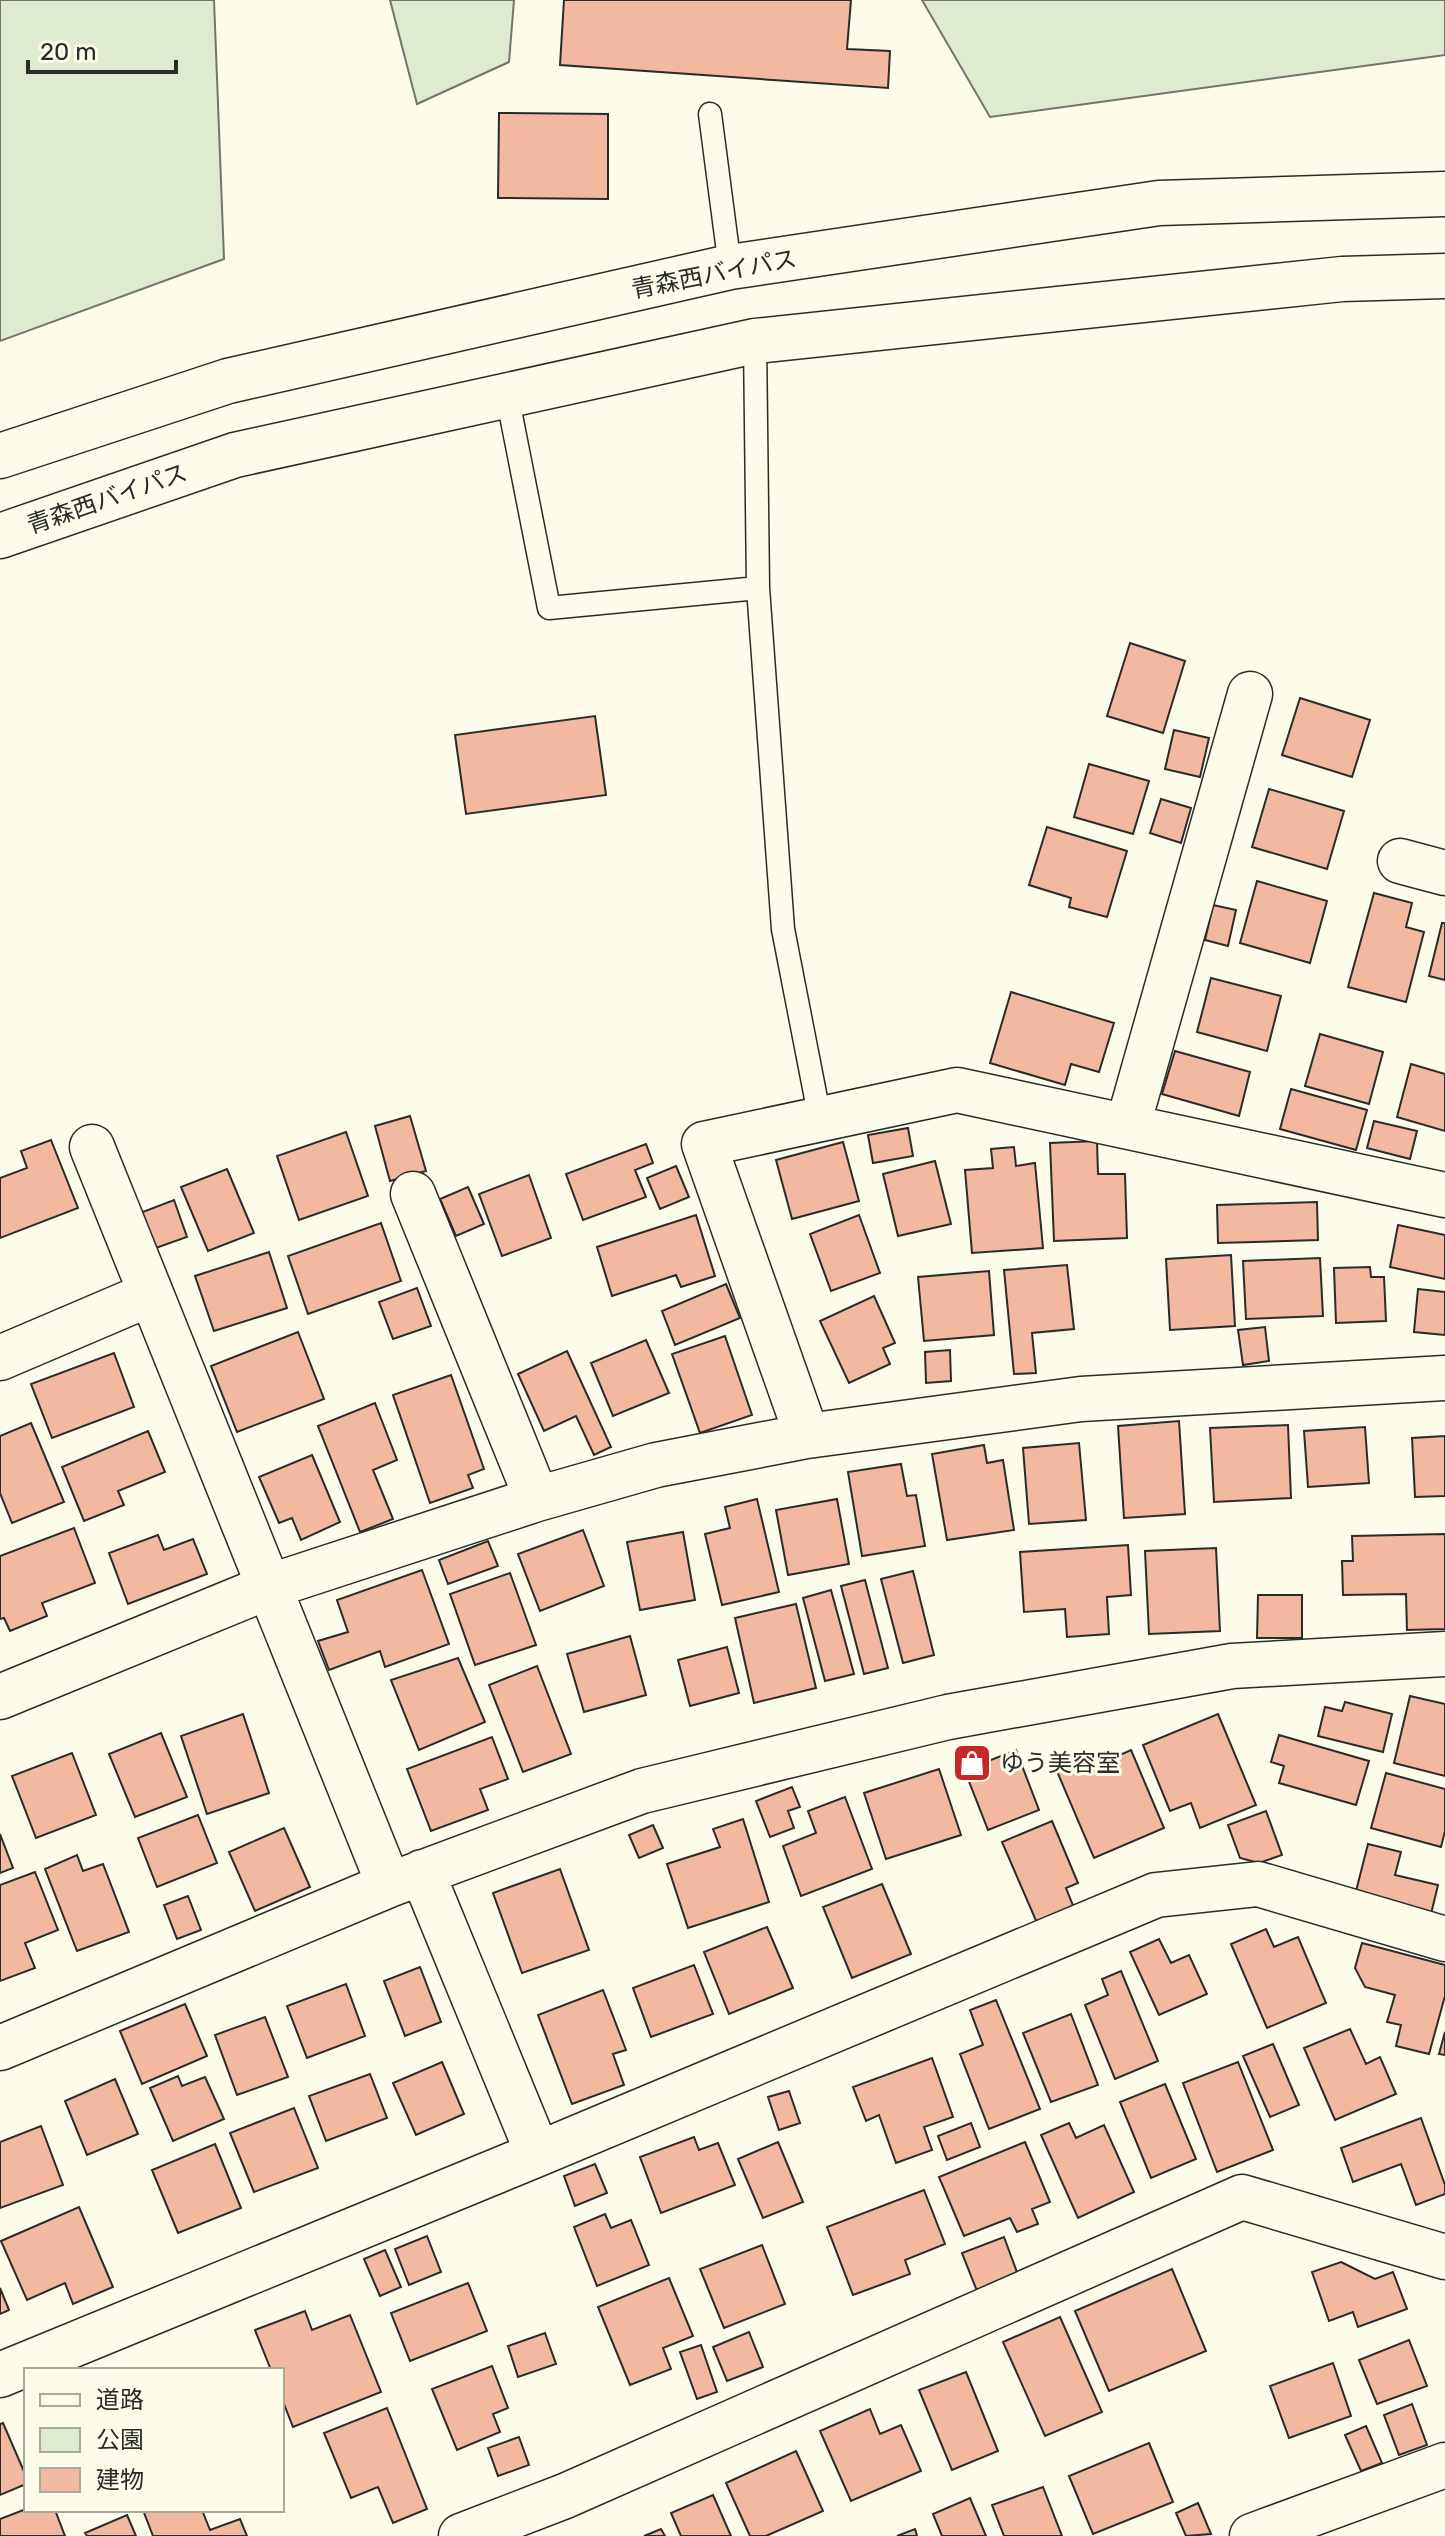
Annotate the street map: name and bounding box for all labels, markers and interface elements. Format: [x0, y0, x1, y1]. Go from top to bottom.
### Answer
scale bar [28, 24, 176, 74]
text: 20 m [40, 38, 97, 66]
street label: 青森西バイパス [629, 244, 799, 304]
street label: 青森西バイパス [23, 458, 191, 540]
shop icon: ゆう美容室 [951, 1742, 993, 1784]
place label: ゆう美容室 [1000, 1749, 1120, 1777]
legend [24, 2368, 284, 2512]
text: 道路 [96, 2386, 144, 2414]
text: 公園 [96, 2426, 144, 2454]
text: 建物 [96, 2466, 144, 2494]

